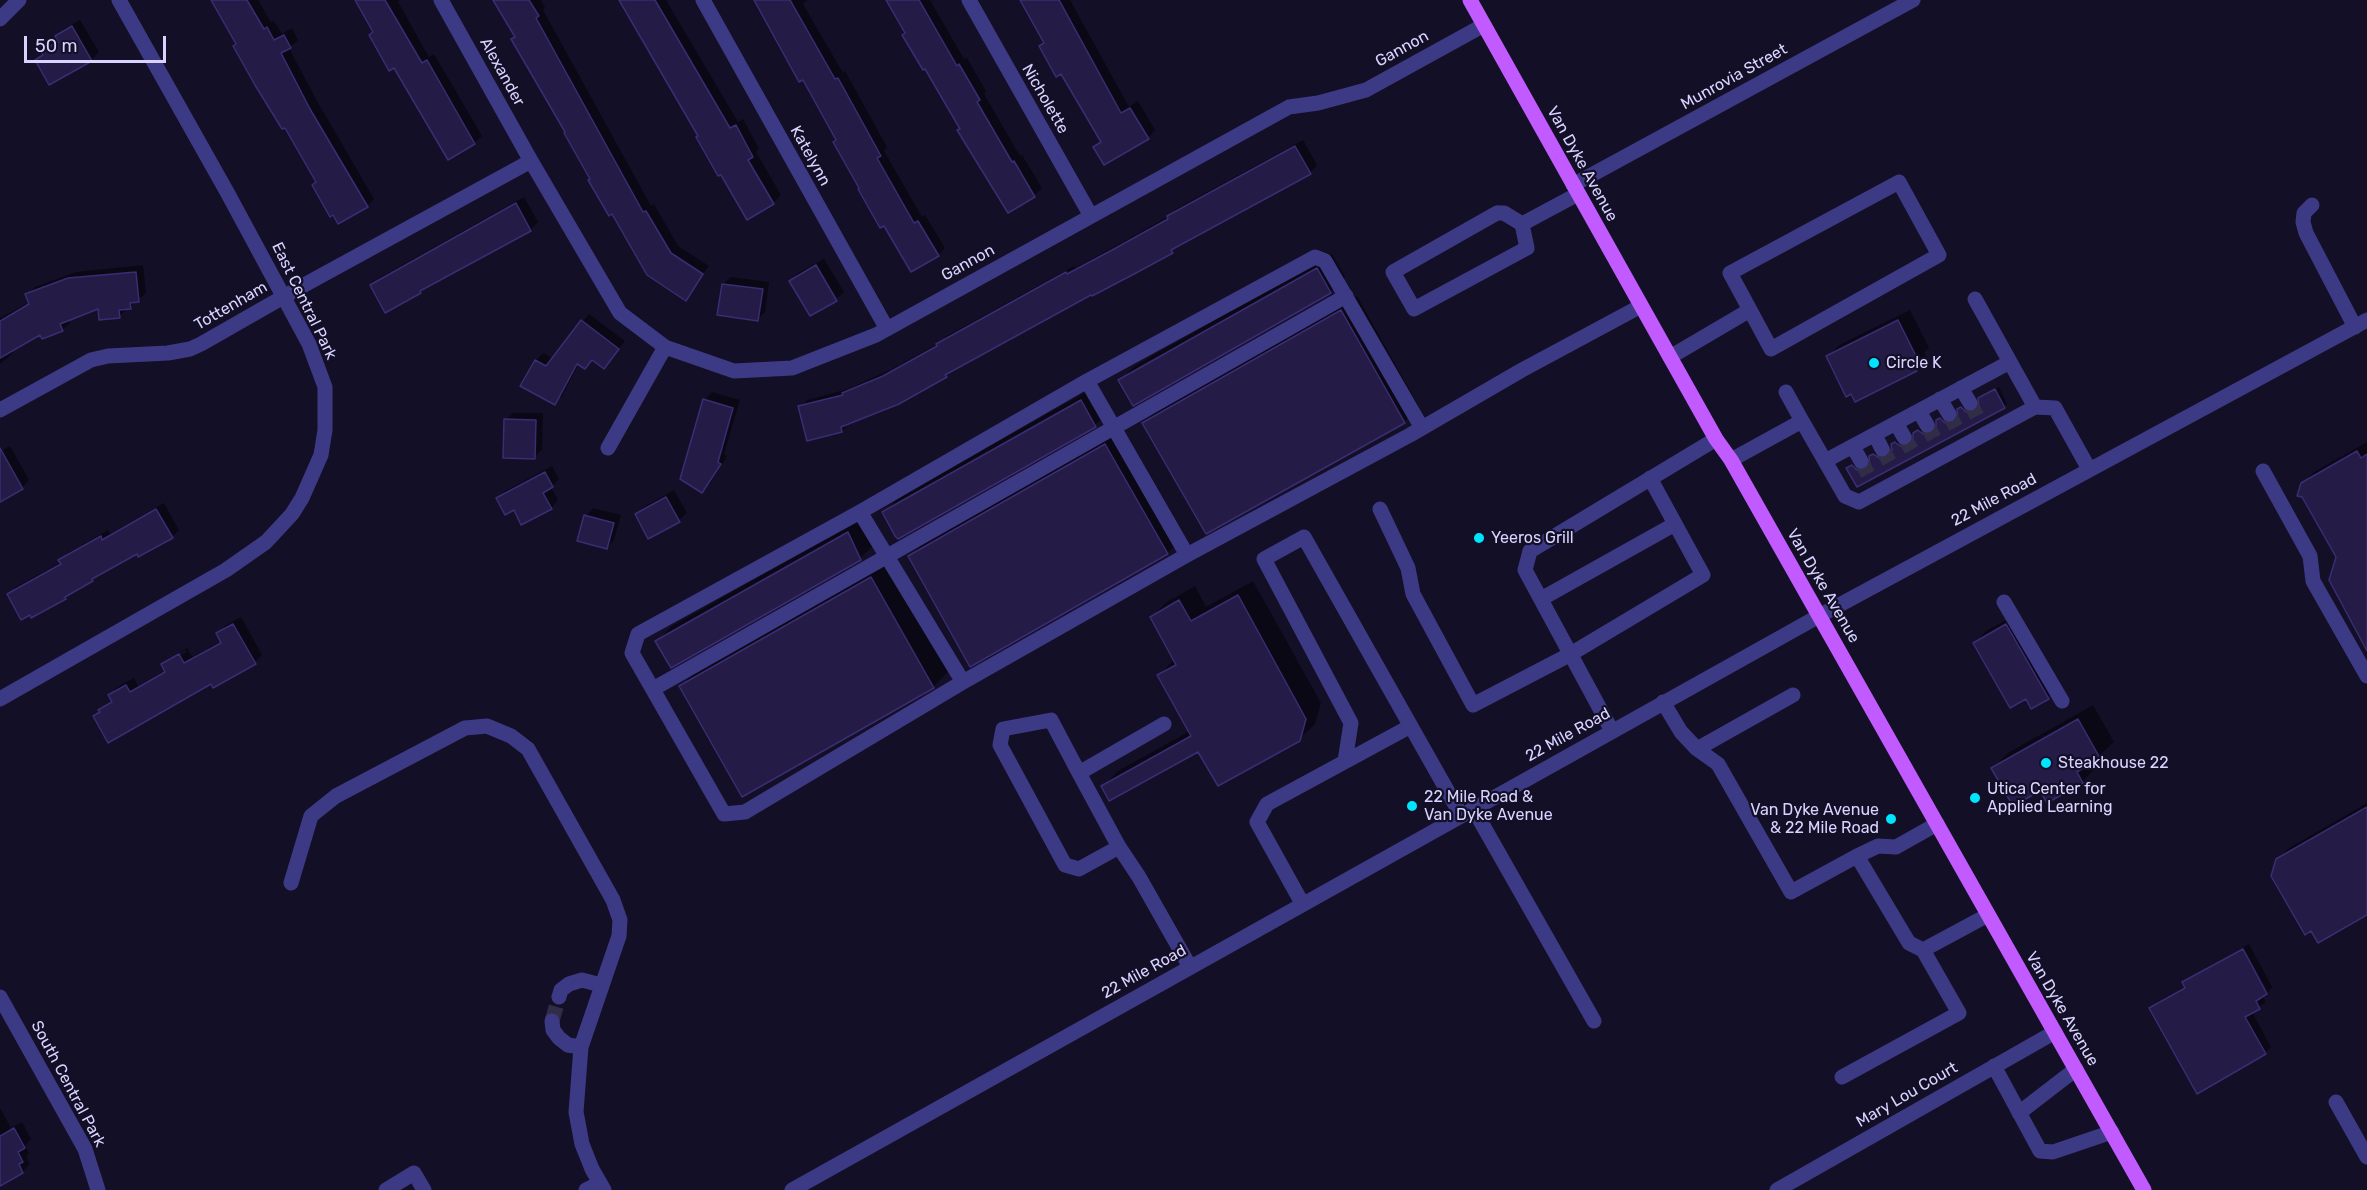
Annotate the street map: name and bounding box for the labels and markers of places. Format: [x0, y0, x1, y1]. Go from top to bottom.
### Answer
place label: Circle K [1886, 353, 1942, 373]
marker: Circle K [1867, 356, 1881, 370]
place label: Yeeros Grill [1491, 528, 1574, 548]
marker: Yeeros Grill [1472, 531, 1486, 545]
place label: Steakhouse 22 [2058, 753, 2169, 773]
marker: Steakhouse 22 [2039, 756, 2053, 770]
place label: Utica Center for Applied Learning [1987, 779, 2112, 817]
place label: 22 Mile Road & Van Dyke Avenue [1424, 787, 1553, 825]
marker: Utica Center for Applied Learning [1968, 791, 1982, 805]
marker: 22 Mile Road & Van Dyke Avenue [1405, 799, 1419, 813]
place label: Van Dyke Avenue & 22 Mile Road [1750, 800, 1879, 838]
marker: Van Dyke Avenue & 22 Mile Road [1884, 812, 1898, 826]

